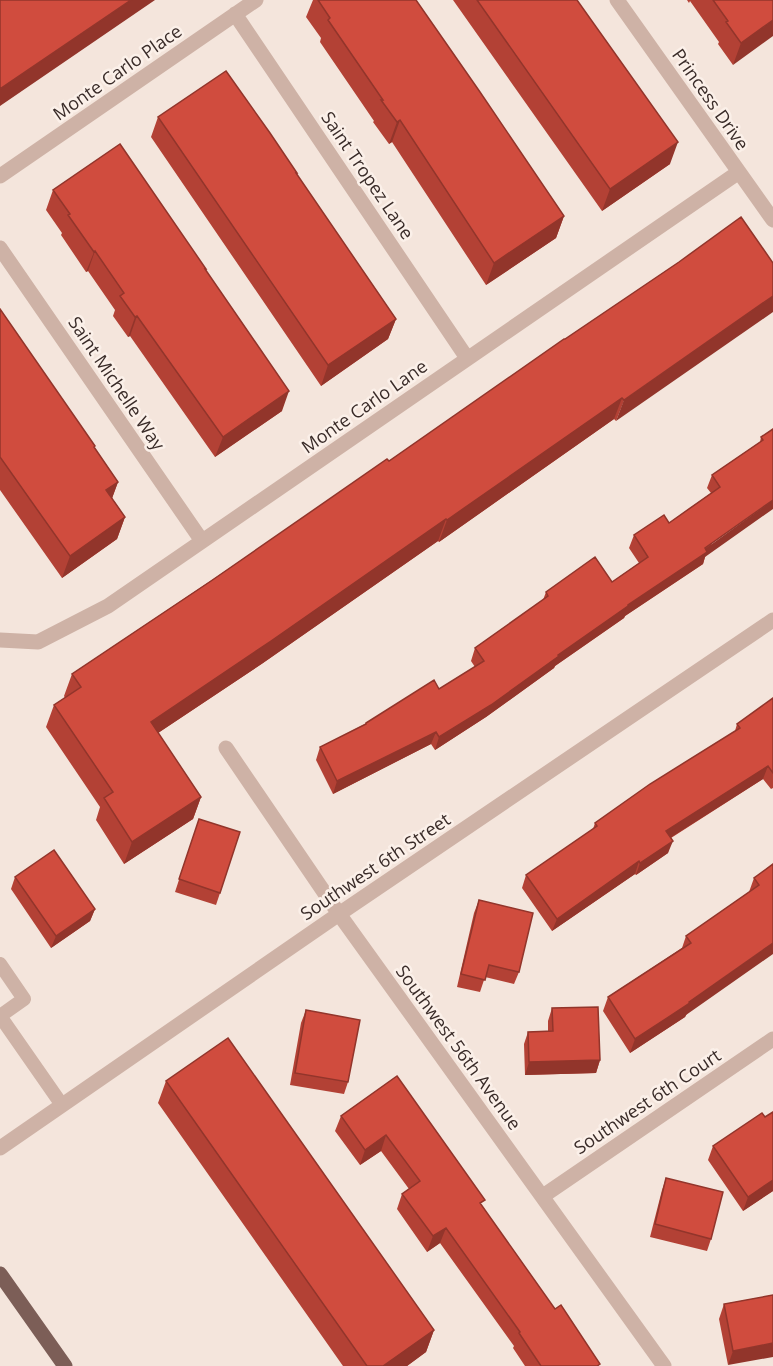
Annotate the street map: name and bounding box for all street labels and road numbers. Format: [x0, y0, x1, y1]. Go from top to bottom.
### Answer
street label: Monte Carlo Place [48, 19, 186, 125]
street label: Princess Drive [667, 44, 755, 154]
street label: Saint Tropez Lane [316, 106, 420, 244]
street label: Saint Michelle Way [63, 311, 171, 455]
street label: Monte Carlo Lane [296, 354, 432, 458]
street label: Southwest 6th Street [295, 807, 455, 925]
street label: Southwest 56th Avenue [391, 960, 527, 1134]
street label: Southwest 6th Court [569, 1043, 725, 1159]

